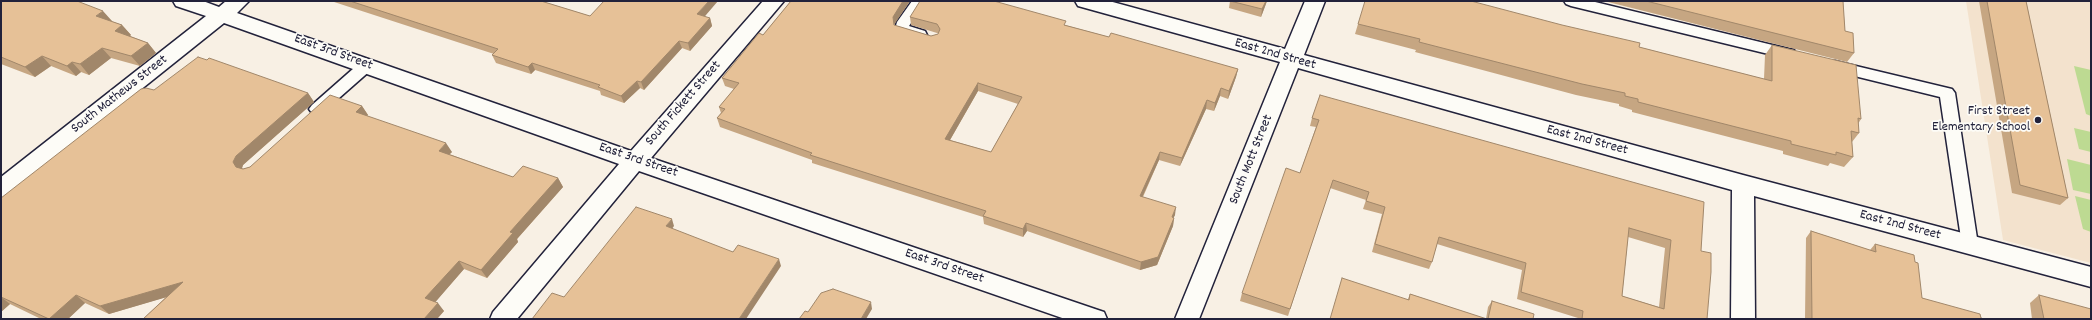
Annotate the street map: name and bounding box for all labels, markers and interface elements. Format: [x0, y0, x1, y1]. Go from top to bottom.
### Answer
street label: East 3rd Street [291, 31, 375, 75]
street label: East 2nd Street [1233, 35, 1317, 75]
street label: South Mathews Street [68, 52, 172, 138]
street label: South Fickett Street [643, 58, 725, 150]
place label: First Street Elementary School [1932, 104, 2030, 136]
street label: South Mott Street [1226, 113, 1278, 207]
marker: First Street Elementary School [2033, 115, 2043, 125]
street label: East 2nd Street [1544, 122, 1630, 160]
street label: East 3rd Street [596, 140, 680, 182]
street label: East 2nd Street [1857, 207, 1943, 245]
street label: East 3rd Street [902, 246, 986, 288]

